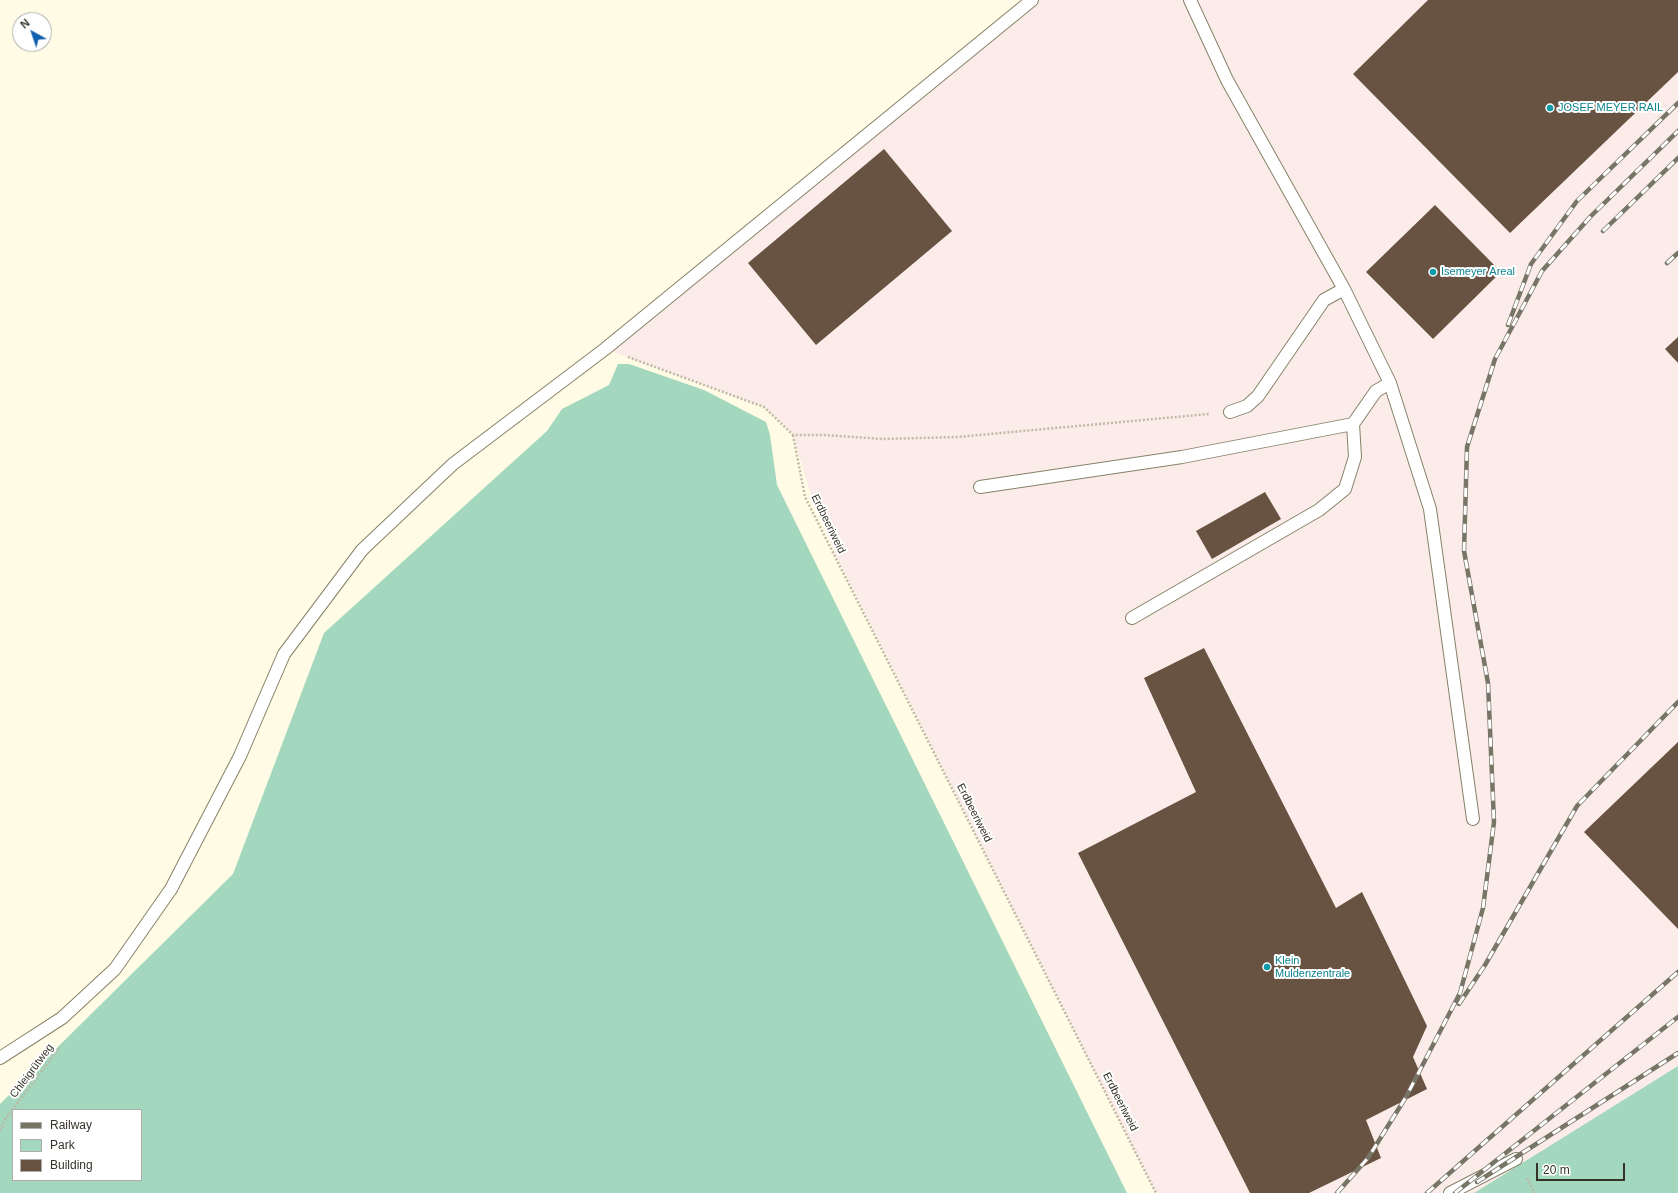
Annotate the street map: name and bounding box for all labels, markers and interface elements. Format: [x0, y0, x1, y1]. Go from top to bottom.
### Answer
north arrow [12, 12, 52, 52]
text: N [18, 16, 32, 31]
place label: JOSEF MEYER RAIL [1558, 101, 1663, 115]
marker: JOSEF MEYER RAIL [1545, 103, 1555, 113]
place label: Isemeyer Areal [1441, 265, 1515, 279]
marker: Isemeyer Areal [1428, 267, 1438, 277]
street label: Erdbeeriweid [808, 492, 848, 556]
street label: Erdbeeriweid [954, 781, 994, 845]
place label: Klein Muldenzentrale [1275, 954, 1350, 980]
marker: Klein Muldenzentrale [1262, 962, 1272, 972]
street label: Chleigrütweg [7, 1041, 57, 1101]
street label: Erdbeeriweid [1100, 1070, 1140, 1134]
legend [12, 1109, 142, 1181]
text: Railway [50, 1118, 92, 1132]
text: Park [50, 1138, 75, 1152]
scale bar [1538, 1155, 1627, 1181]
text: Building [50, 1158, 93, 1172]
text: 20 m [1543, 1163, 1570, 1177]

